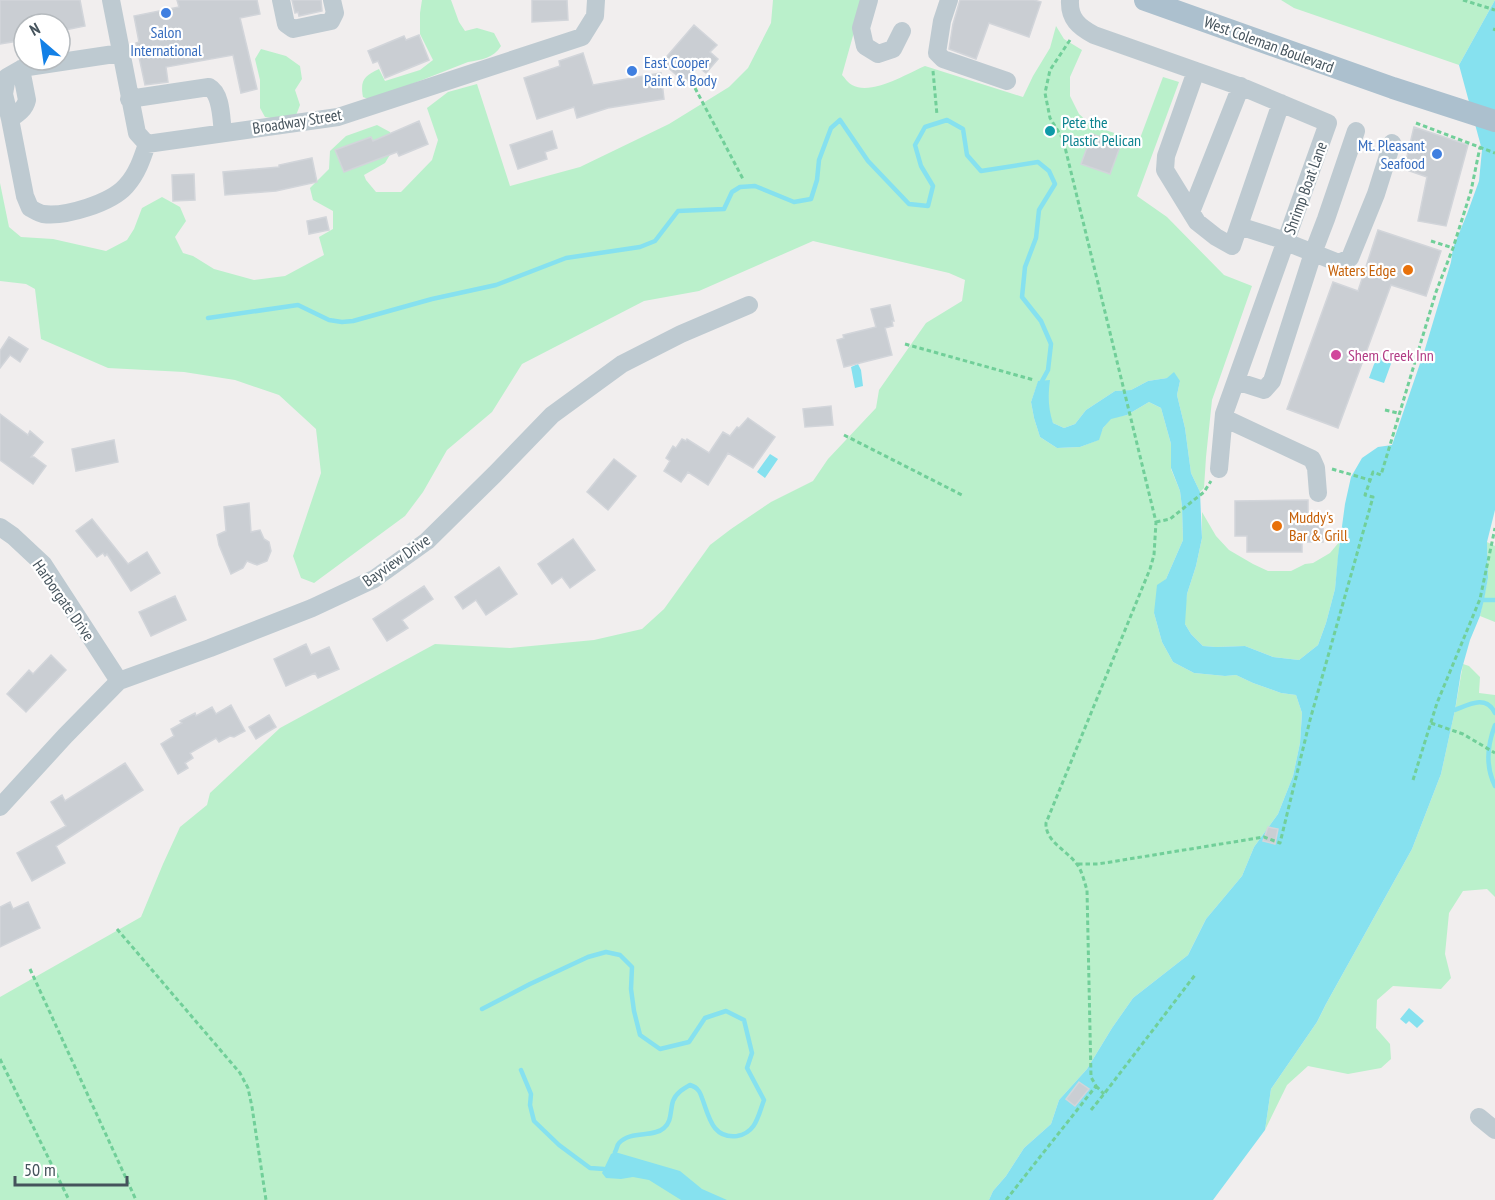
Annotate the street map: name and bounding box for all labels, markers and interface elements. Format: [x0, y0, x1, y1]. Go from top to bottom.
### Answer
marker: Salon International [159, 6, 173, 20]
street label: West Coleman Boulevard [1201, 11, 1337, 77]
north arrow [12, 12, 72, 72]
text: N [26, 18, 43, 40]
place label: Salon International [130, 22, 202, 60]
place label: East Cooper Paint & Body [644, 52, 717, 90]
marker: East Cooper Paint & Body [625, 64, 639, 78]
street label: Broadway Street [251, 104, 344, 138]
place label: Pete the Plastic Pelican [1062, 112, 1141, 150]
marker: Pete the Plastic Pelican [1043, 124, 1057, 138]
place label: Mt. Pleasant Seafood [1358, 135, 1426, 173]
street label: Shrimp Boat Lane [1279, 139, 1331, 237]
marker: Mt. Pleasant Seafood [1430, 147, 1444, 161]
place label: Waters Edge [1328, 260, 1396, 280]
marker: Waters Edge [1401, 263, 1415, 277]
place label: Shem Creek Inn [1348, 345, 1434, 365]
marker: Shem Creek Inn [1329, 348, 1343, 362]
place label: Muddy's Bar & Grill [1289, 507, 1348, 545]
marker: Muddy's Bar & Grill [1270, 519, 1284, 533]
street label: Bayview Drive [358, 529, 434, 591]
street label: Harborgate Drive [29, 556, 99, 644]
scale bar [15, 1149, 128, 1187]
text: 50 m [24, 1158, 56, 1181]

